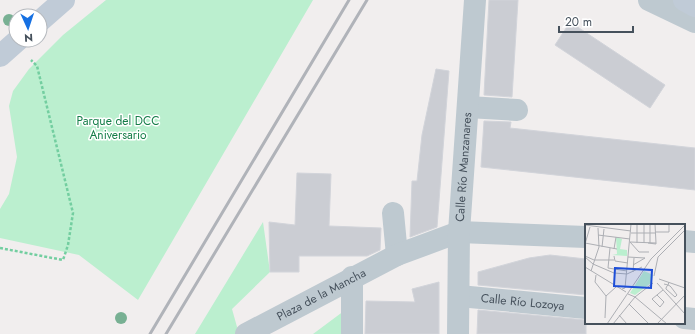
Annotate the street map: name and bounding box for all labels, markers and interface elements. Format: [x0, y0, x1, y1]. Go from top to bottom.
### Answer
north arrow [8, 8, 48, 48]
scale bar [559, 8, 633, 34]
text: 20 m [565, 13, 592, 31]
text: N [24, 30, 33, 46]
park label: Parque del DCC Aniversario [77, 112, 159, 144]
street label: Calle Río Manzanares [451, 112, 476, 222]
inset map [585, 224, 685, 324]
street label: Plaza de la Mancha [273, 264, 369, 325]
street label: Calle Río Lozoya [480, 289, 566, 315]

